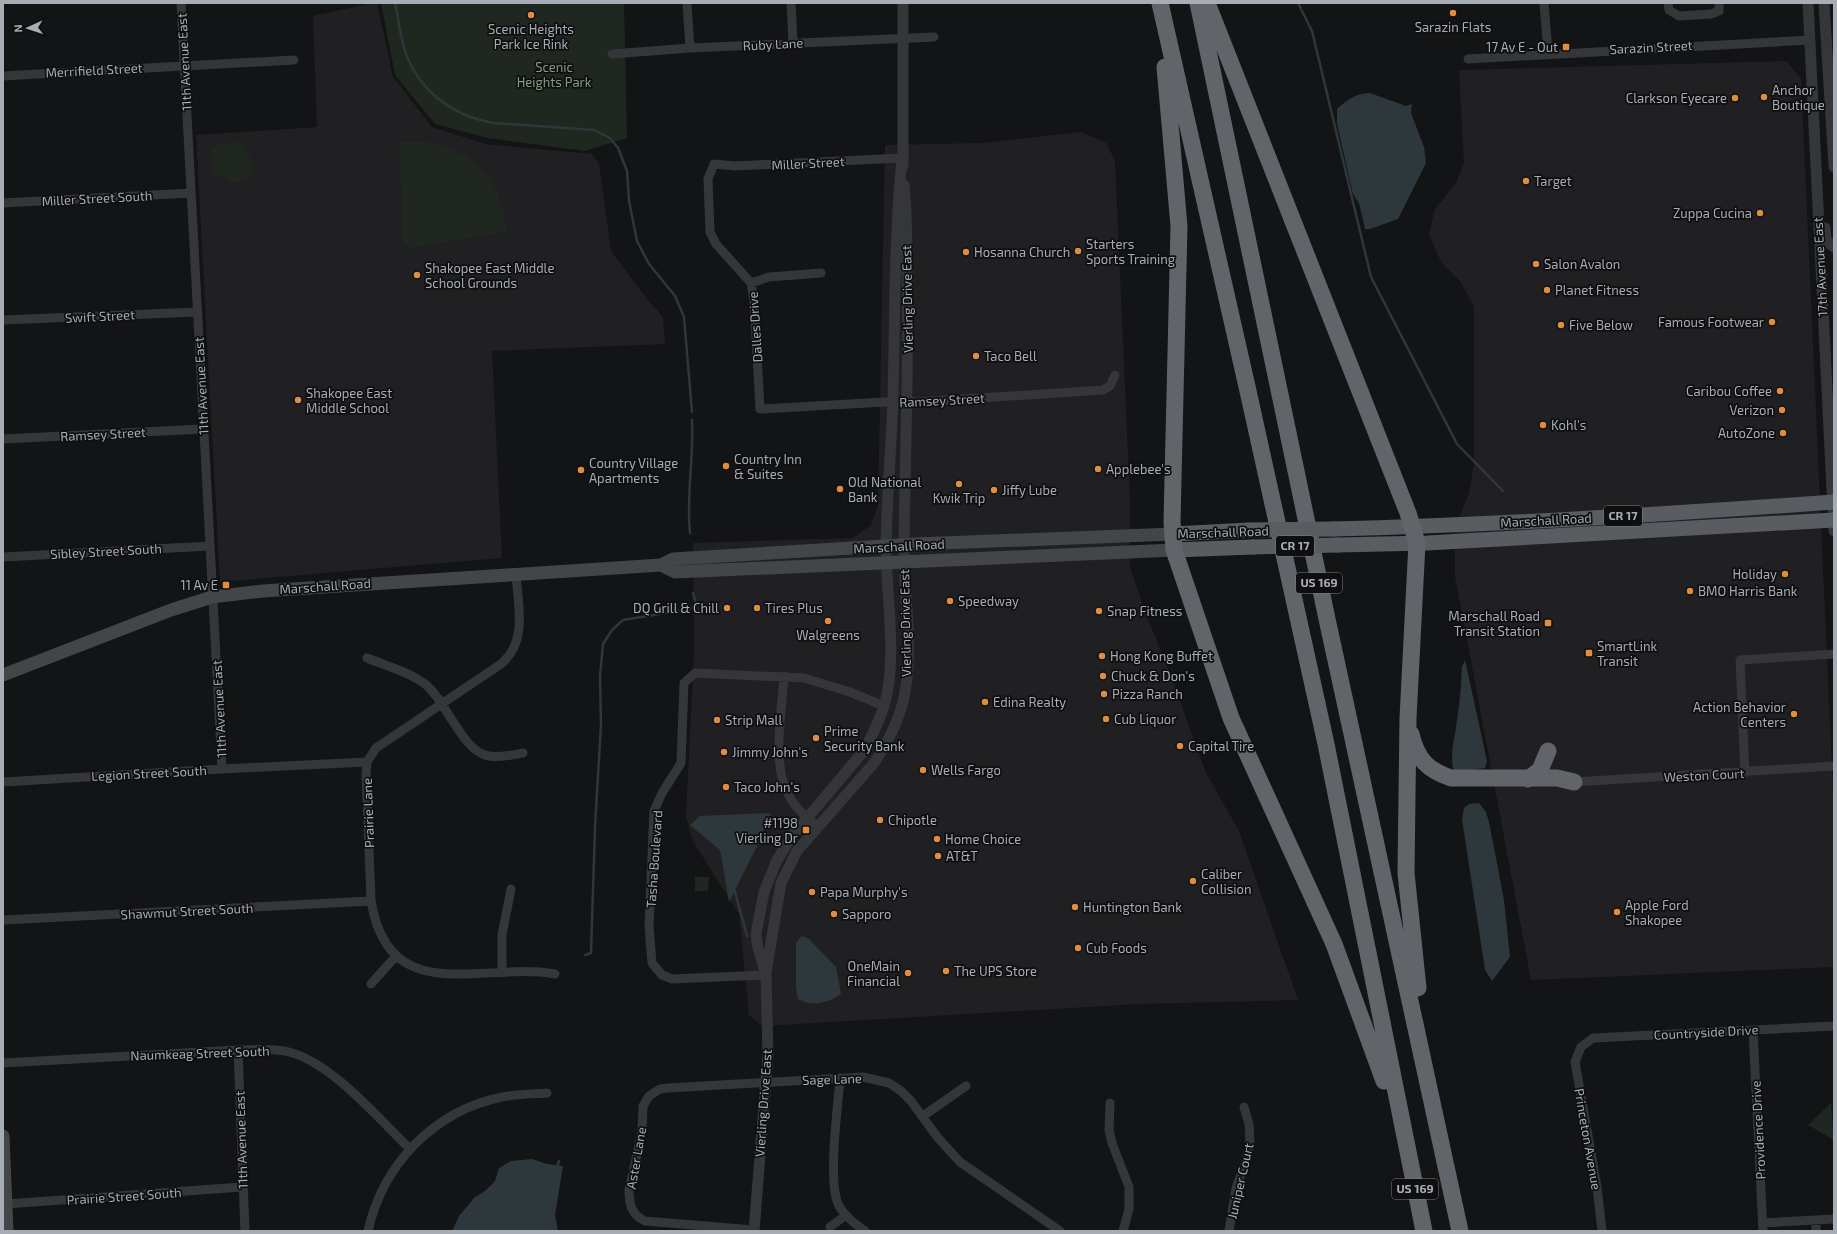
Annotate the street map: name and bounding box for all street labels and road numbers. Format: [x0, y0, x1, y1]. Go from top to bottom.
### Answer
street label: 11th Avenue East [173, 13, 195, 111]
street label: Ruby Lane [742, 34, 804, 54]
street label: Sarazin Street [1609, 37, 1693, 57]
street label: Merrifield Street [45, 59, 143, 81]
street label: Miller Street [771, 153, 845, 173]
street label: Miller Street South [41, 187, 153, 209]
street label: 17th Avenue East [1809, 217, 1831, 317]
street label: Vierling Drive East [898, 245, 916, 353]
street label: Dalles Drive [745, 291, 765, 363]
street label: Swift Street [65, 306, 135, 326]
street label: 11th Avenue East [190, 337, 212, 435]
street label: Ramsey Street [899, 390, 985, 410]
street label: Ramsey Street [60, 424, 146, 444]
road number: CR 17 [1604, 506, 1642, 526]
street label: Marschall Road [1500, 510, 1592, 530]
street label: Marschall Road [1177, 522, 1269, 542]
street label: Marschall Road [853, 536, 945, 556]
road number: CR 17 [1276, 536, 1314, 556]
street label: Sibley Street South [50, 540, 162, 562]
street label: Vierling Drive East [896, 569, 914, 677]
road number: US 169 [1296, 573, 1342, 593]
street label: Marschall Road [279, 575, 371, 597]
street label: 11th Avenue East [208, 660, 230, 758]
street label: Legion Street South [91, 762, 207, 784]
street label: Weston Court [1663, 765, 1745, 785]
street label: Prairie Lane [359, 778, 377, 848]
street label: Tasha Boulevard [643, 810, 665, 908]
street label: Shawmut Street South [120, 900, 254, 922]
street label: Countryside Drive [1653, 1021, 1759, 1043]
street label: Naumkeag Street South [130, 1043, 270, 1063]
street label: Vierling Drive East [751, 1049, 775, 1157]
street label: Sage Lane [802, 1070, 862, 1088]
street label: Providence Drive [1747, 1080, 1769, 1180]
street label: Princeton Avenue [1571, 1087, 1605, 1191]
street label: 11th Avenue East [231, 1091, 251, 1189]
street label: Aster Lane [623, 1126, 649, 1190]
street label: Juniper Court [1224, 1141, 1257, 1220]
road number: US 169 [1392, 1179, 1438, 1199]
street label: Prairie Street South [66, 1184, 182, 1208]

